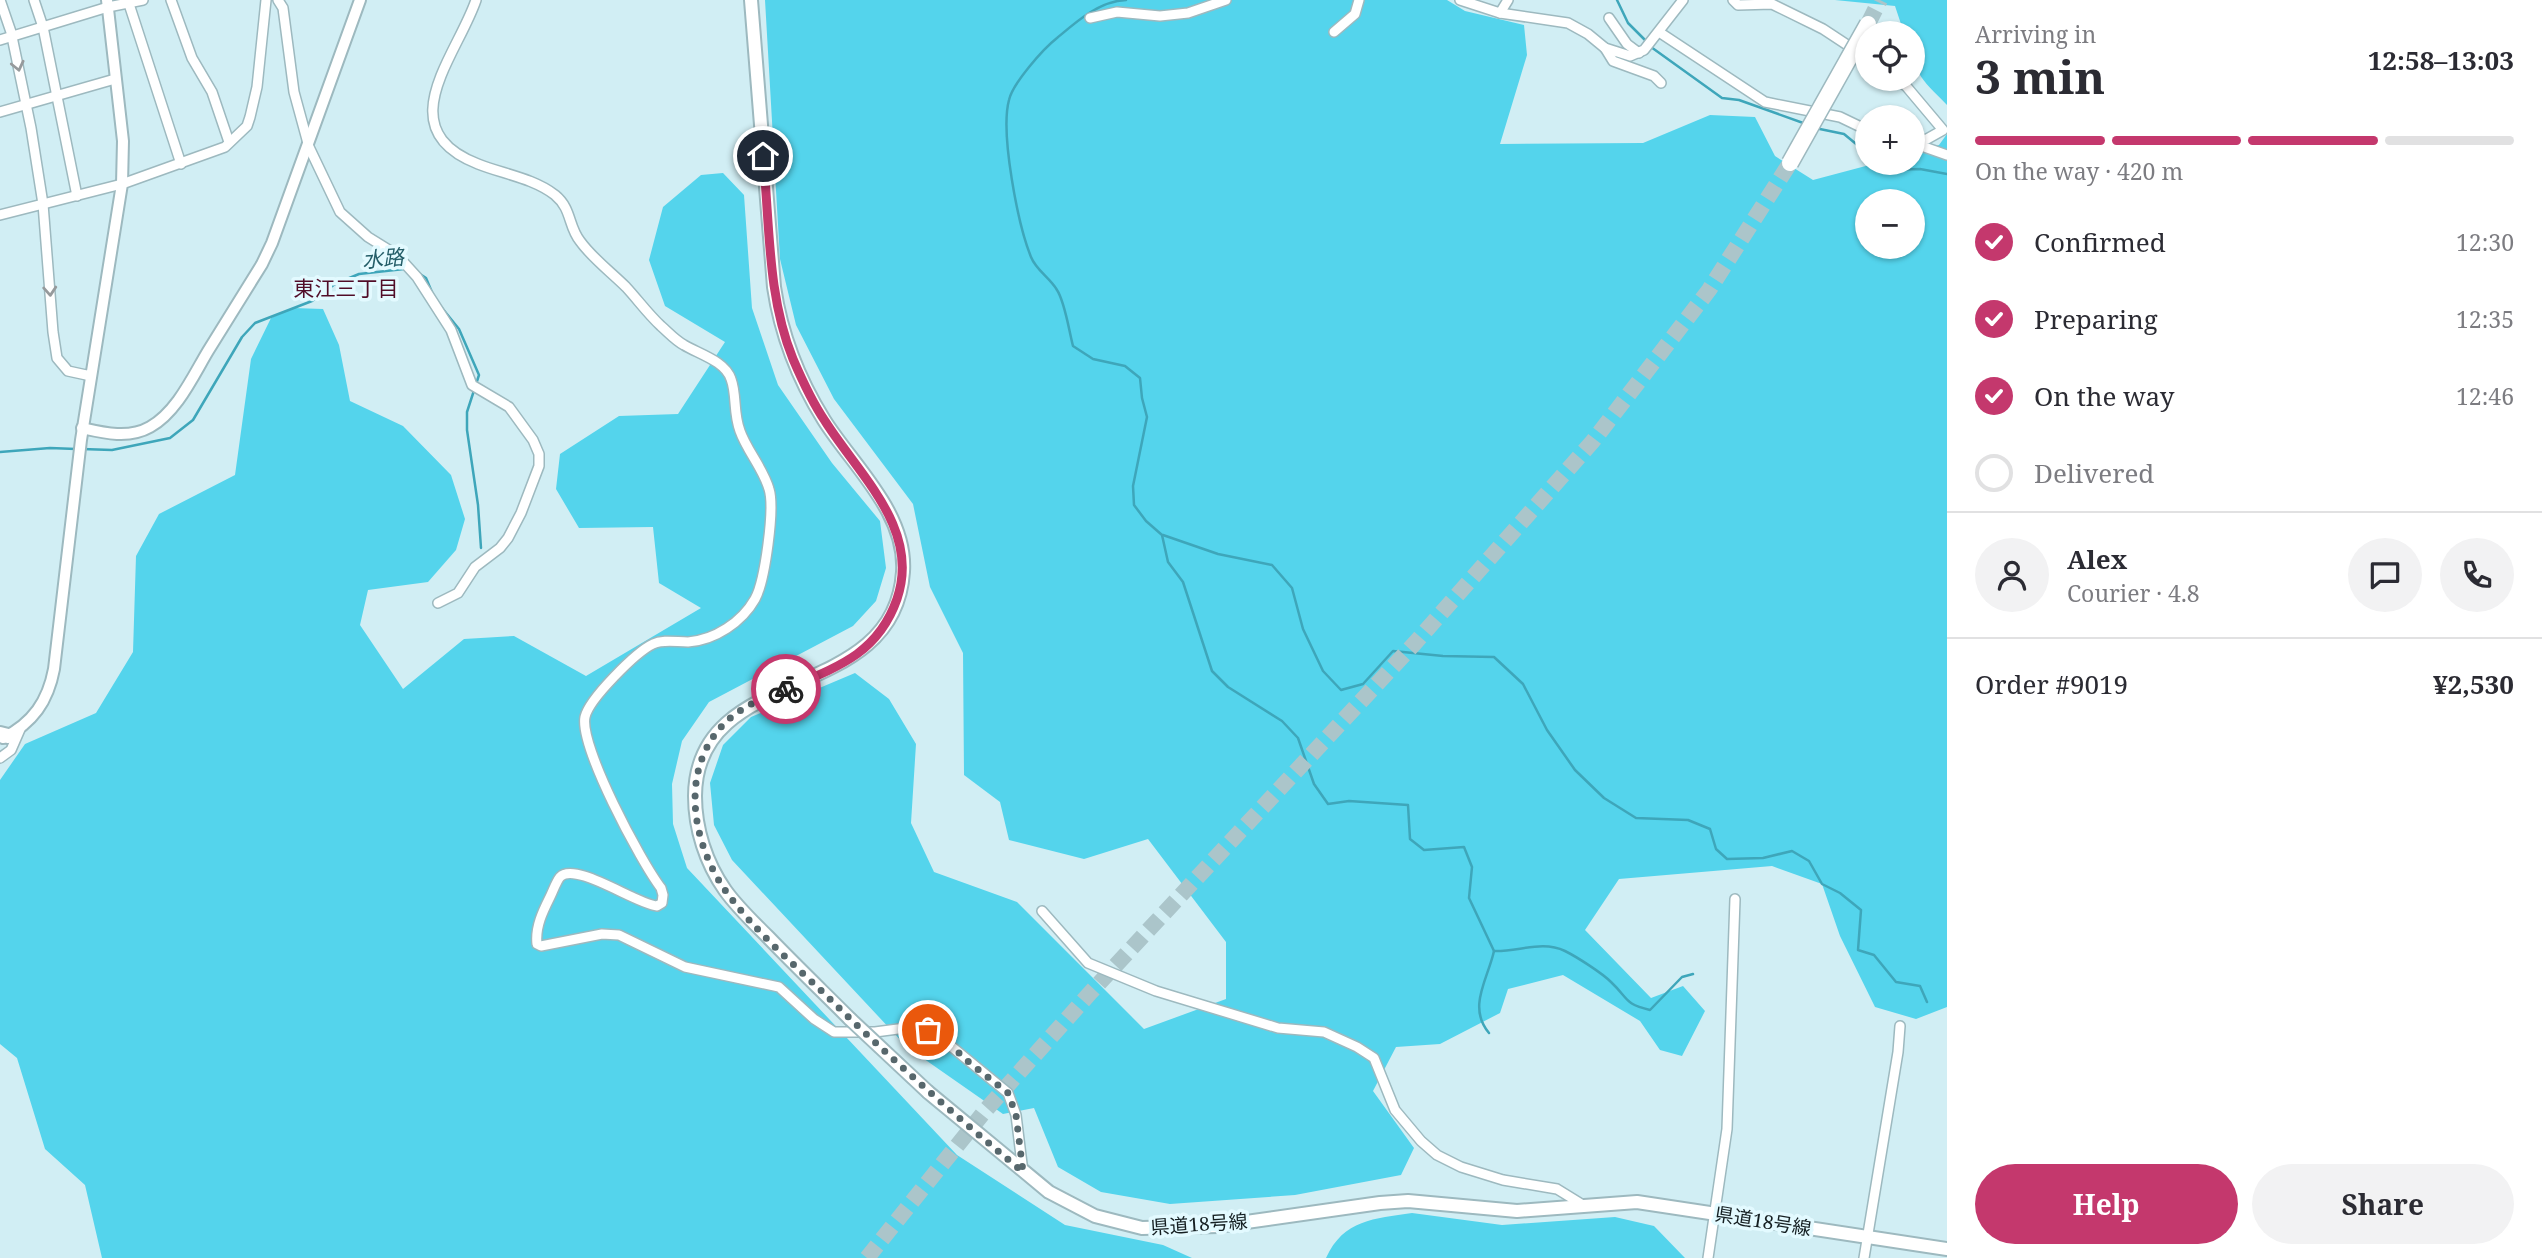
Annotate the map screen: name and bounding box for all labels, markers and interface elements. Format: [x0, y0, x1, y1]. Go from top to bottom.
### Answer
text: Arriving in [1975, 18, 2096, 50]
map controls [1855, 21, 1925, 259]
button: locate [1855, 21, 1925, 91]
text: 12:58–13:03 [2368, 42, 2514, 78]
text: 3 min [1975, 45, 2105, 107]
one-way arrow [9, 60, 24, 72]
button: + [1855, 105, 1925, 175]
pin [733, 126, 793, 186]
icon: home [744, 137, 782, 175]
text: On the way · 420 m [1975, 155, 2183, 187]
button: − [1855, 189, 1925, 259]
icon: check [1975, 223, 2013, 261]
text: Confirmed [2034, 224, 2166, 260]
text: 12:30 [2456, 226, 2514, 258]
water label: 水路 [361, 242, 407, 274]
district label: 東江三丁目 [294, 274, 399, 302]
one-way arrow [42, 286, 57, 297]
icon: check [1975, 300, 2013, 338]
text: Preparing [2034, 301, 2158, 337]
text: 12:35 [2456, 303, 2514, 335]
icon: check [1975, 377, 2013, 415]
text: On the way [2034, 378, 2174, 414]
text: 12:46 [2456, 380, 2514, 412]
text: Delivered [2034, 455, 2154, 491]
button: person [1975, 538, 2049, 612]
button: chat [2348, 538, 2422, 612]
button: phone [2440, 538, 2514, 612]
text: Alex [2067, 541, 2127, 577]
text: Courier · 4.8 [2067, 577, 2200, 609]
courier [751, 654, 821, 724]
text: Order #9019 [1975, 666, 2128, 702]
text: ¥2,530 [2433, 666, 2514, 702]
icon: bike [767, 670, 805, 708]
pin [898, 1000, 958, 1060]
icon: bag [909, 1011, 947, 1049]
button: Help [1975, 1164, 2238, 1244]
button: Share [2252, 1164, 2514, 1244]
street label: 県道18号線 [1713, 1201, 1813, 1241]
street label: 県道18号線 [1150, 1208, 1248, 1240]

